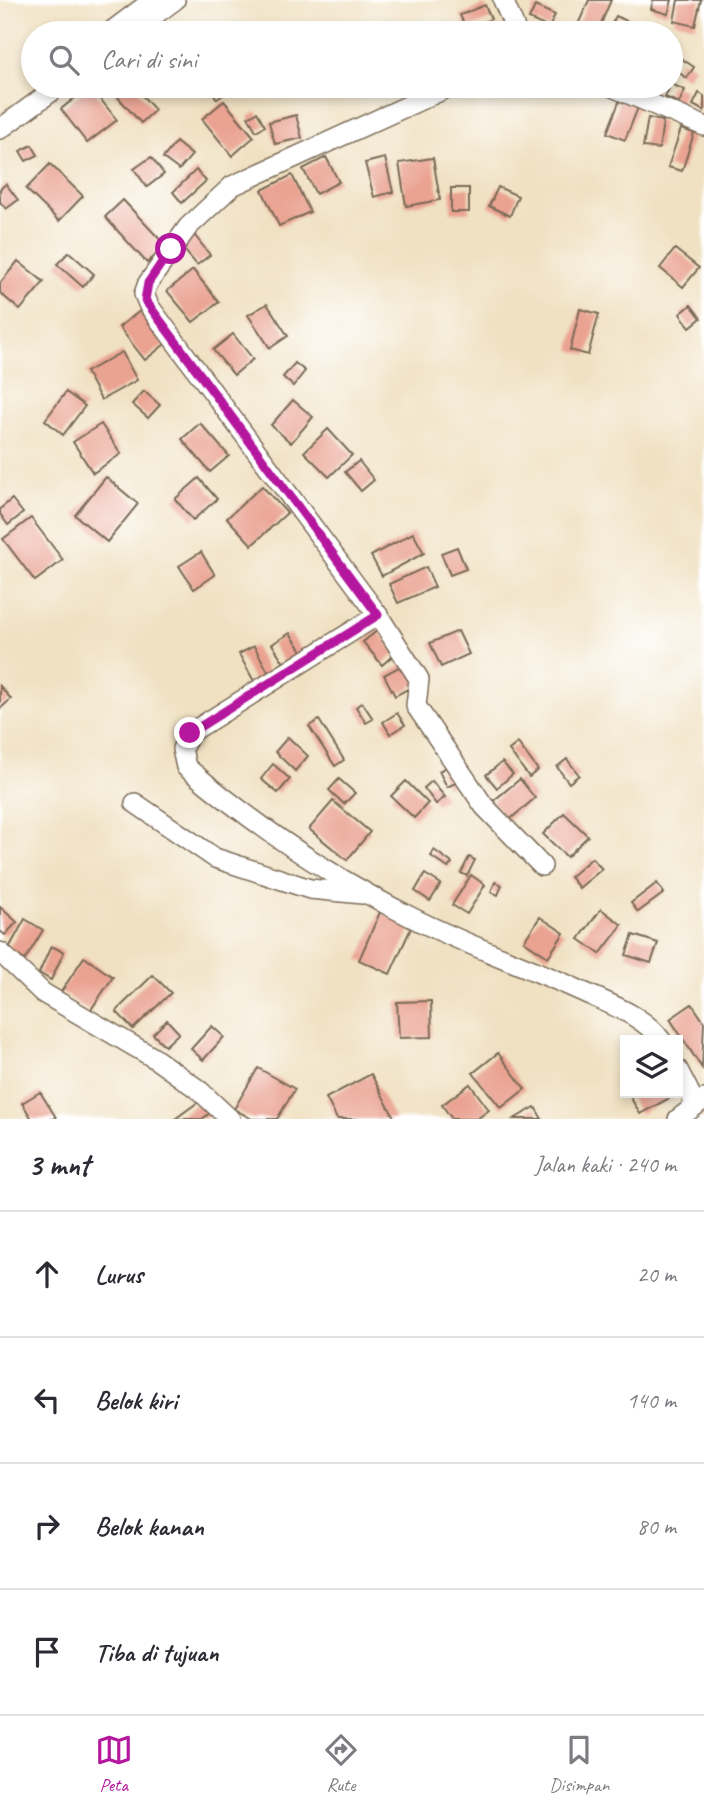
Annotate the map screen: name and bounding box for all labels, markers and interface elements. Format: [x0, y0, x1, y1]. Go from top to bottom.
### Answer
search box [21, 21, 683, 98]
icon: search [45, 41, 83, 79]
text: Cari di sini [101, 43, 197, 76]
route start [155, 233, 186, 264]
route end [174, 717, 205, 748]
map controls [620, 1035, 683, 1098]
button: layers [620, 1035, 683, 1098]
text: 3 mnt [28, 1146, 90, 1184]
text: Jalan kaki · 240 m [534, 1150, 676, 1179]
icon: ahead [28, 1255, 66, 1293]
text: Lurus [95, 1258, 143, 1291]
text: 20 m [637, 1260, 676, 1289]
icon: left [28, 1381, 66, 1419]
text: Belok kiri [95, 1384, 177, 1417]
text: 140 m [627, 1386, 676, 1415]
icon: right [28, 1507, 66, 1545]
text: Belok kanan [95, 1510, 204, 1543]
text: 80 m [637, 1512, 676, 1541]
icon: arrive [28, 1633, 66, 1671]
text: Tiba di tujuan [95, 1636, 219, 1669]
tab: Peta [95, 1731, 133, 1797]
tab: Rute [322, 1731, 360, 1797]
tab: Disimpan [549, 1731, 609, 1797]

